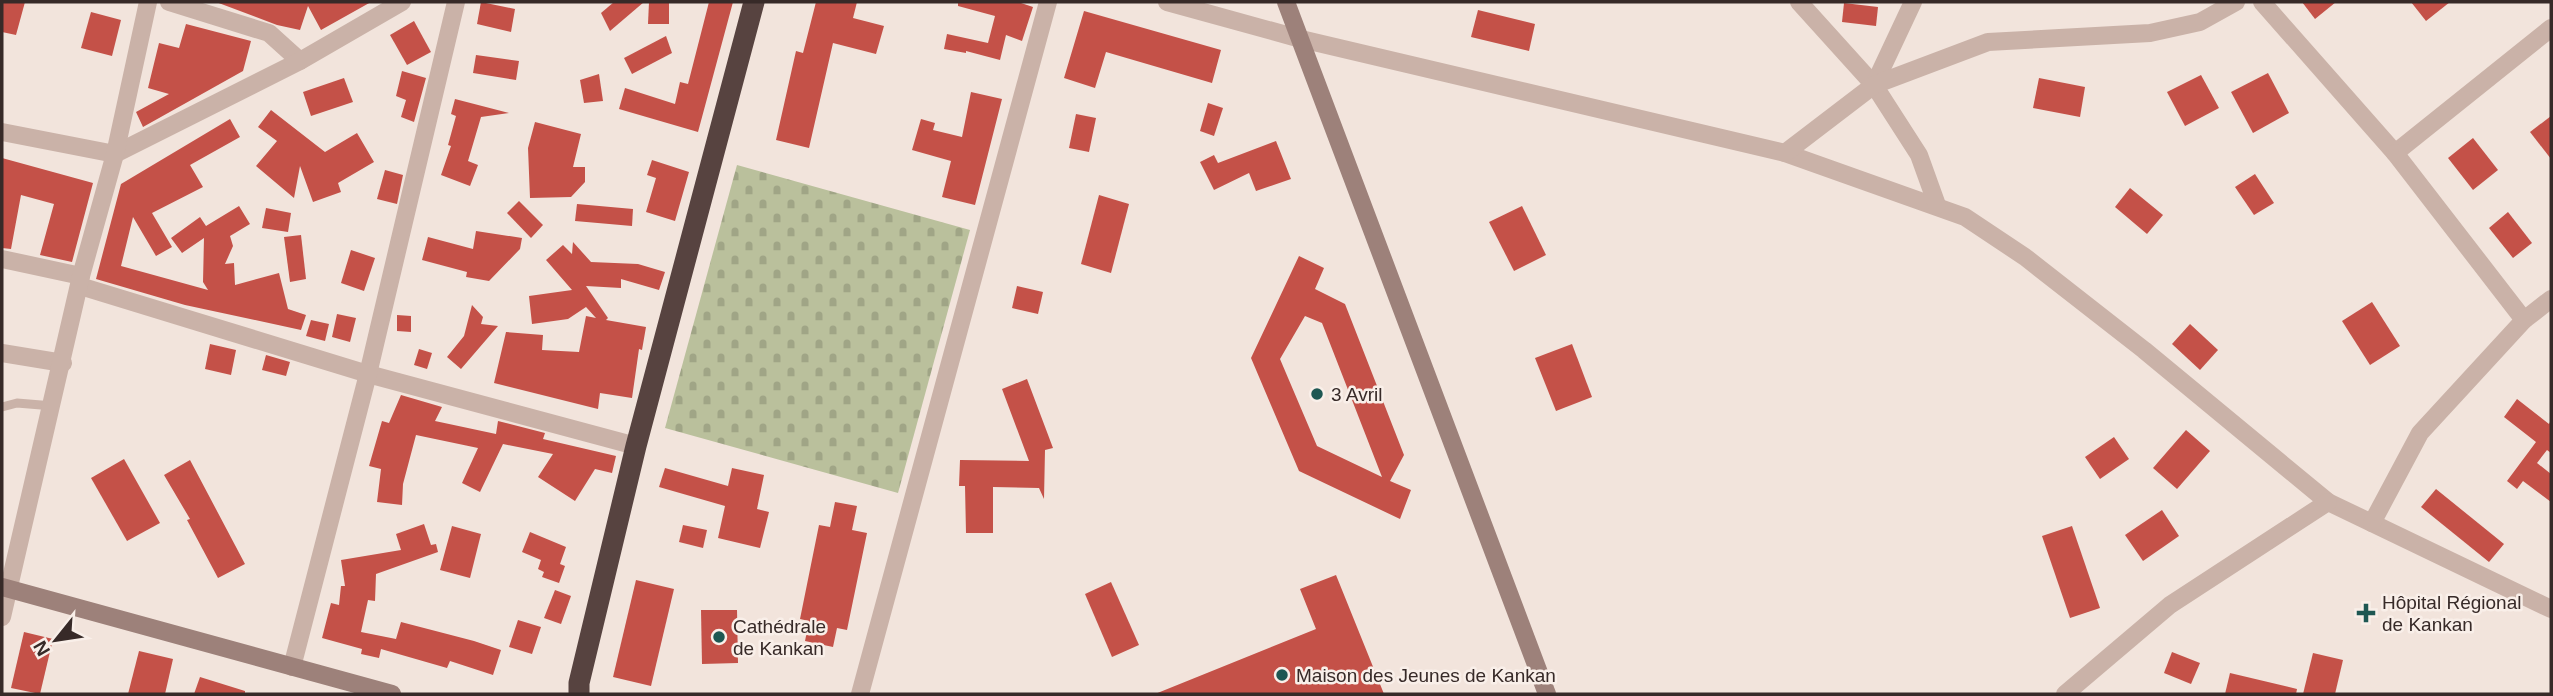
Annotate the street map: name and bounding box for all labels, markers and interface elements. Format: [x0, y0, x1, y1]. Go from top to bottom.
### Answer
place label: 3 Avril [1331, 384, 1382, 405]
marker: 3 Avril [1309, 386, 1325, 402]
place label: Hôpital Régional de Kankan [2382, 592, 2521, 635]
marker: Hôpital Régional de Kankan [2356, 603, 2376, 623]
north arrow [21, 605, 91, 675]
place label: Cathédrale de Kankan [733, 616, 826, 659]
marker: Cathédrale de Kankan [711, 629, 727, 645]
text: N [29, 637, 54, 659]
place label: Maison des Jeunes de Kankan [1296, 665, 1556, 686]
marker: Maison des Jeunes de Kankan [1274, 667, 1290, 683]

